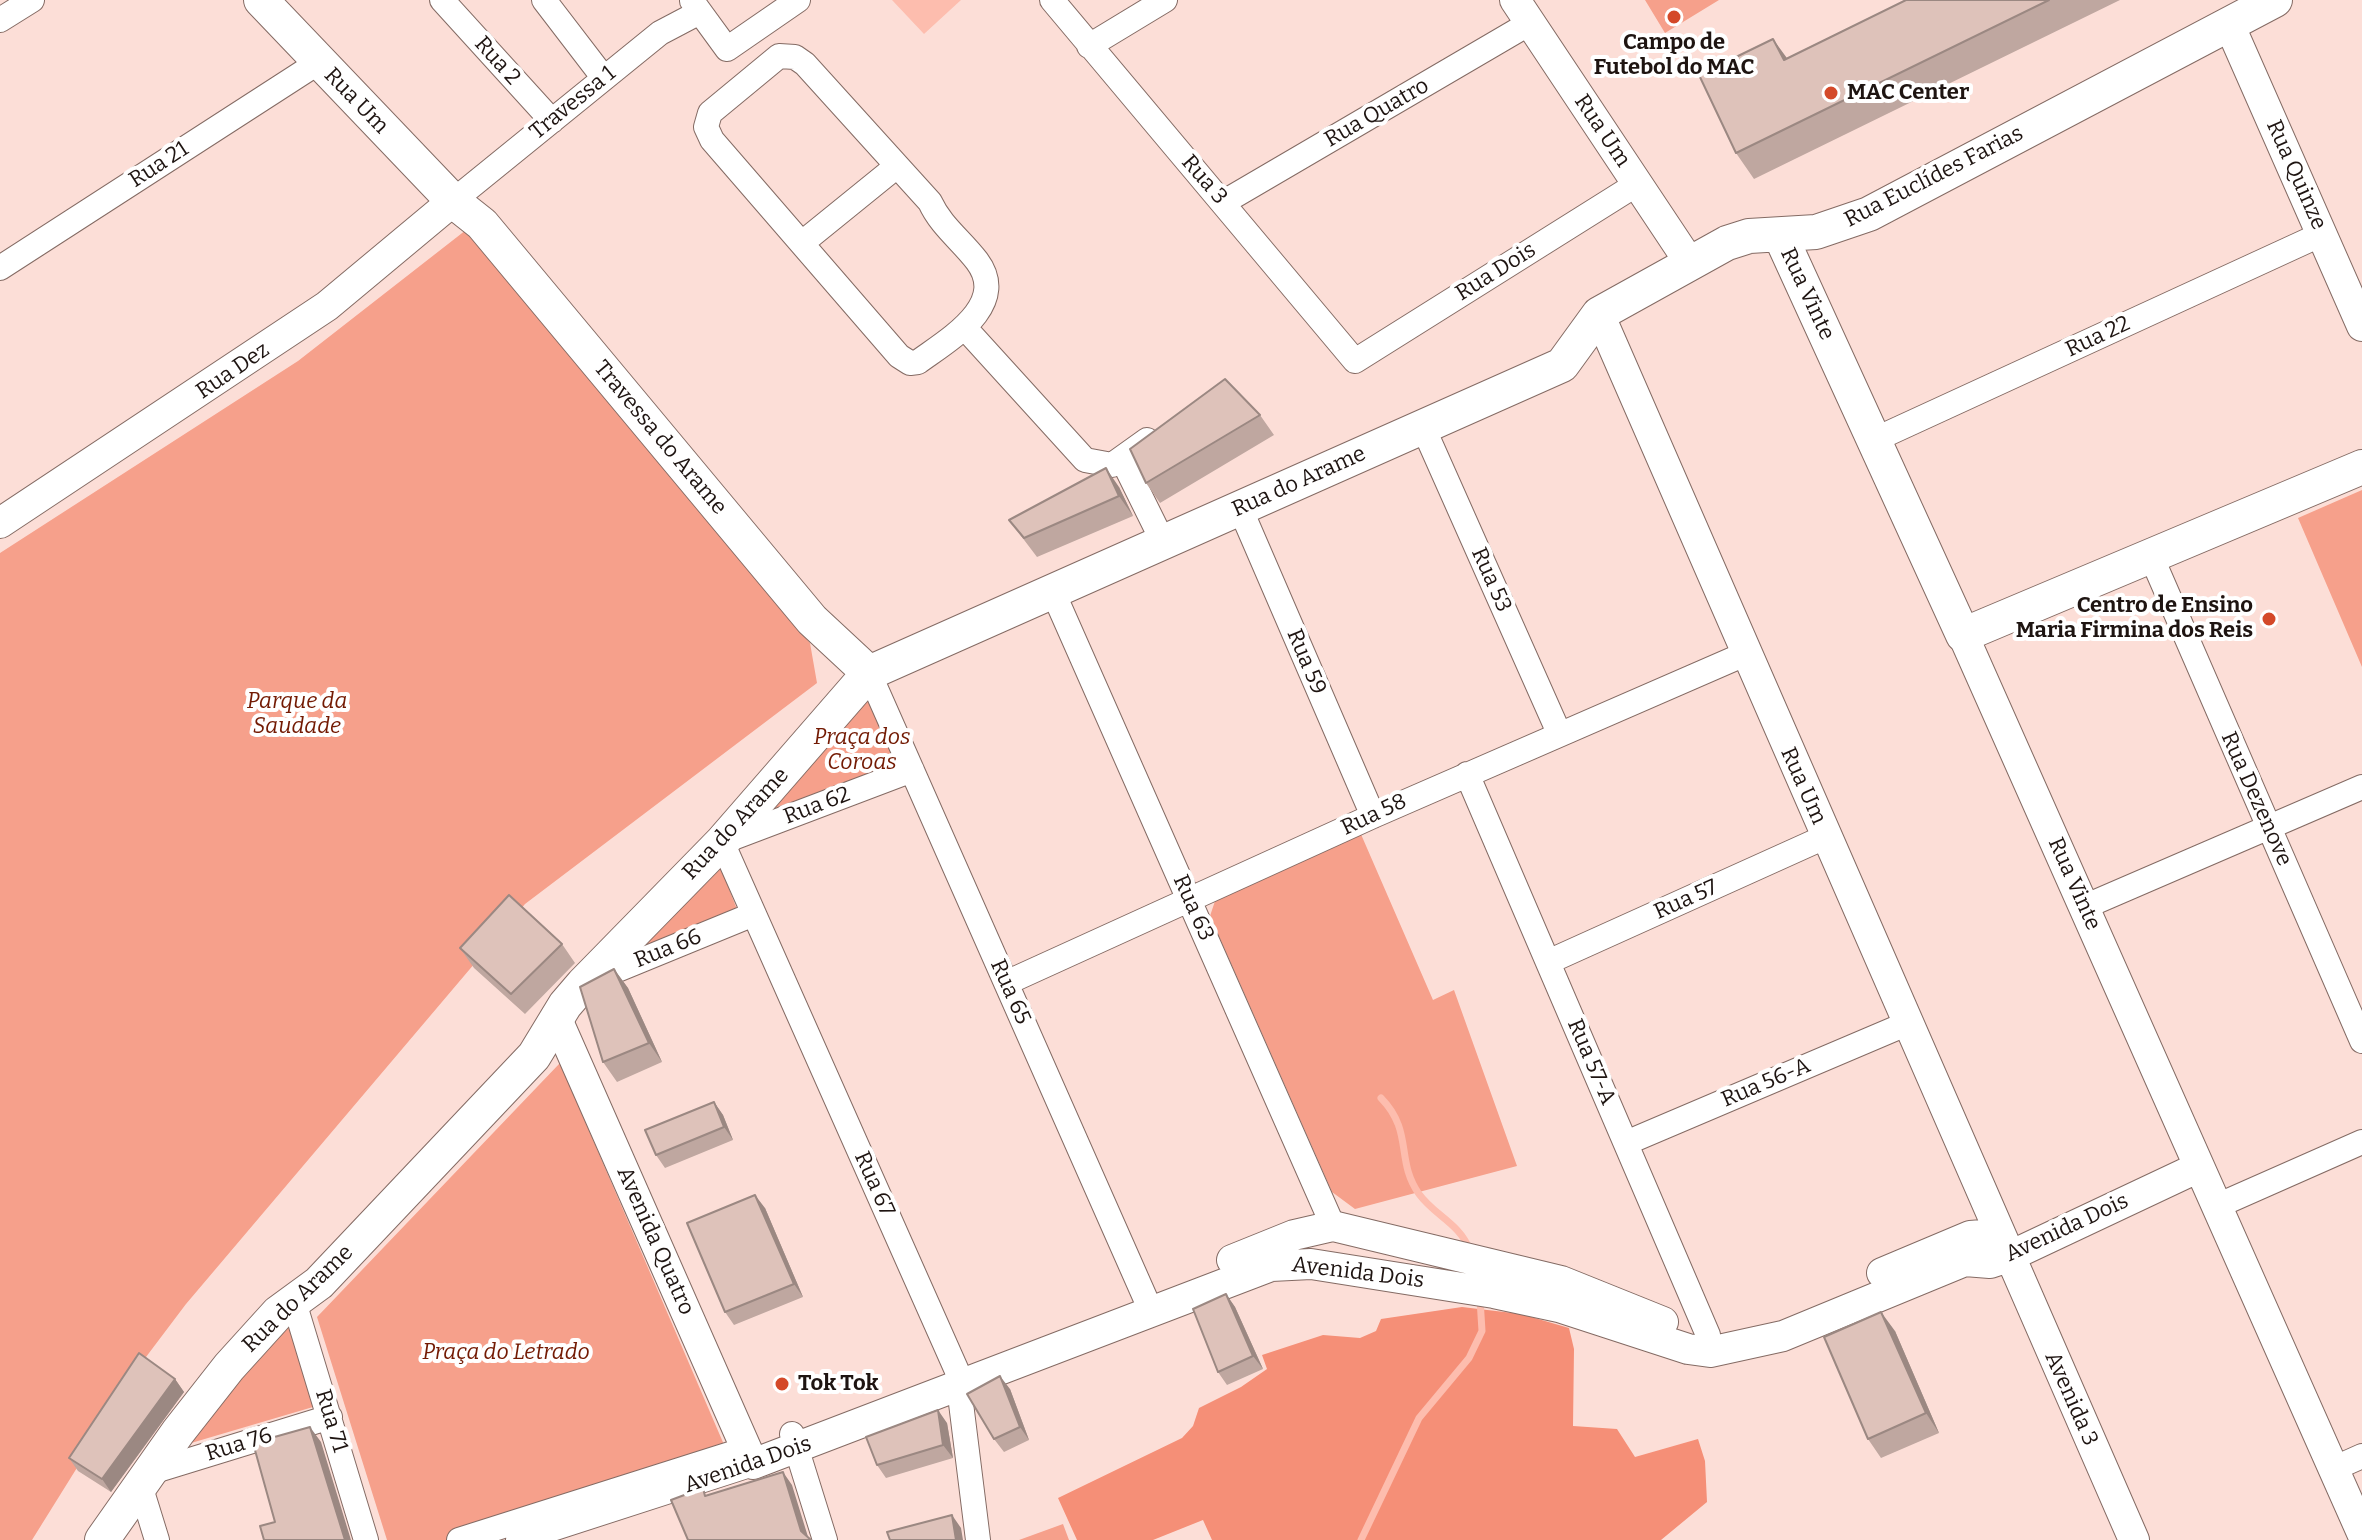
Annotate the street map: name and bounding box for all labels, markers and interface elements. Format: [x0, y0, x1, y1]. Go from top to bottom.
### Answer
marker: Campo de Futebol do MAC [1665, 8, 1683, 26]
place label: Campo de Futebol do MAC [1594, 30, 1754, 82]
street label: Rua 2 [468, 31, 526, 91]
street label: Travessa 1 [525, 60, 621, 146]
street label: Rua Um [318, 62, 394, 140]
street label: Rua Quatro [1320, 73, 1434, 153]
place label: MAC Center [1847, 80, 1969, 106]
marker: MAC Center [1822, 84, 1840, 102]
street label: Rua Um [1568, 90, 1636, 172]
street label: Rua Quinze [2260, 116, 2332, 234]
street label: Rua Euclídes Farias [1840, 121, 2028, 233]
street label: Rua 21 [125, 136, 193, 194]
street label: Rua 3 [1175, 150, 1233, 210]
street label: Rua Dois [1451, 237, 1541, 307]
street label: Rua Vinte [1774, 244, 1840, 344]
street label: Rua 22 [2062, 311, 2134, 363]
street label: Rua Dez [191, 337, 275, 405]
street label: Travessa do Arame [588, 356, 732, 520]
street label: Rua do Arame [1228, 441, 1370, 523]
street label: Rua 53 [1465, 544, 1517, 616]
place label: Centro de Ensino Maria Firmina dos Reis [2016, 593, 2253, 644]
marker: Centro de Ensino Maria Firmina dos Reis [2260, 610, 2278, 628]
street label: Rua 59 [1280, 625, 1332, 699]
park label: Parque da Saudade [247, 689, 347, 740]
park label: Praça dos Coroas [814, 725, 910, 776]
street label: Rua Dezenove [2215, 728, 2297, 870]
street label: Rua Um [1774, 743, 1832, 829]
street label: Rua do Arame [677, 763, 795, 885]
street label: Rua 62 [780, 781, 854, 831]
street label: Rua 58 [1337, 788, 1411, 842]
street label: Rua Vinte [2042, 834, 2106, 934]
street label: Rua 63 [1167, 871, 1219, 945]
street label: Rua 57 [1650, 874, 1722, 926]
street label: Rua 66 [631, 924, 705, 974]
street label: Rua 65 [984, 955, 1036, 1029]
street label: Rua 57-A [1561, 1015, 1621, 1109]
street label: Rua 56-A [1718, 1052, 1814, 1114]
street label: Rua 67 [848, 1148, 900, 1220]
street label: Avenida Quatro [611, 1163, 699, 1319]
street label: Avenida Dois [2001, 1188, 2133, 1268]
street label: Rua do Arame [237, 1240, 359, 1358]
street label: Avenida Dois [1290, 1252, 1426, 1294]
park label: Praça do Letrado [422, 1340, 590, 1366]
street label: Avenida 3 [2039, 1348, 2103, 1450]
place label: Tok Tok [798, 1371, 879, 1397]
marker: Tok Tok [773, 1375, 791, 1393]
street label: Rua 71 [309, 1386, 353, 1456]
street label: Rua 76 [203, 1422, 275, 1468]
street label: Avenida Dois [681, 1431, 815, 1499]

